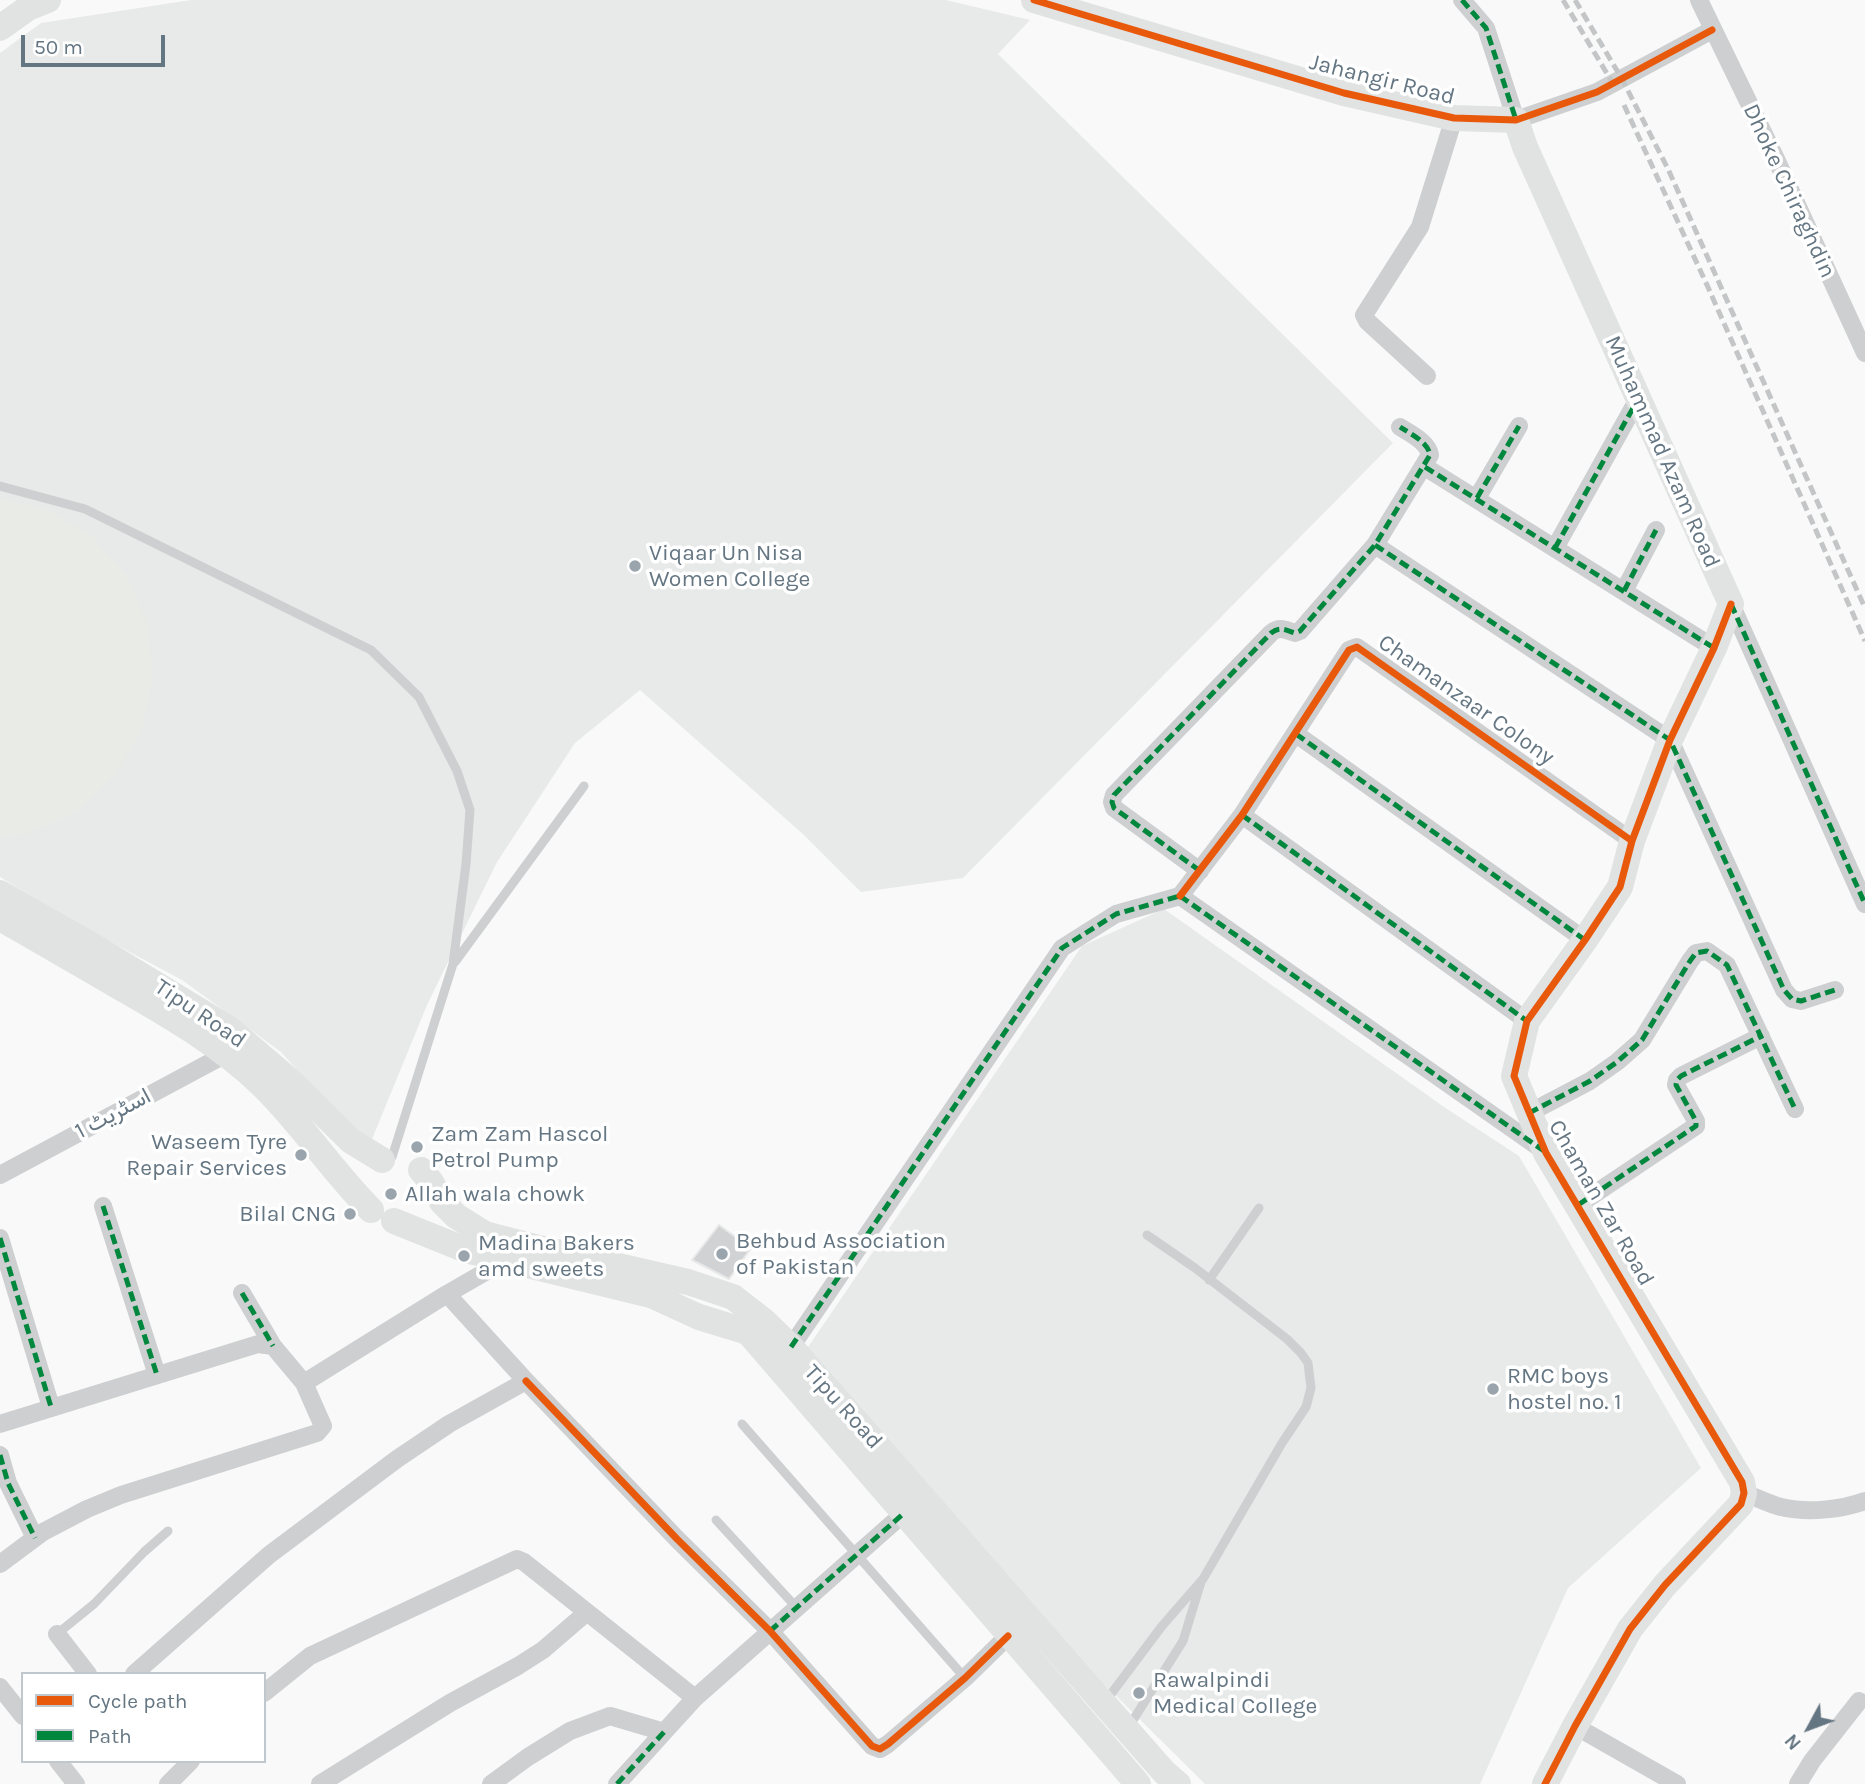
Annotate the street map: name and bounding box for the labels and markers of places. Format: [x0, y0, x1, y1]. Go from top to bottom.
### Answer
place label: Viqaar Un Nisa Women College [649, 539, 810, 593]
marker: Viqaar Un Nisa Women College [627, 558, 643, 574]
place label: Zam Zam Hascol Petrol Pump [431, 1120, 608, 1174]
place label: Waseem Tyre Repair Services [126, 1128, 287, 1182]
marker: Zam Zam Hascol Petrol Pump [409, 1139, 425, 1155]
marker: Waseem Tyre Repair Services [293, 1147, 309, 1163]
place label: Allah wala chowk [405, 1180, 585, 1208]
marker: Allah wala chowk [383, 1186, 399, 1202]
place label: Bilal CNG [239, 1200, 336, 1228]
marker: Bilal CNG [342, 1206, 358, 1222]
place label: Behbud Association of Pakistan [736, 1227, 946, 1281]
place label: Madina Bakers amd sweets [478, 1229, 635, 1283]
marker: Behbud Association of Pakistan [714, 1246, 730, 1262]
marker: Madina Bakers amd sweets [456, 1248, 472, 1264]
place label: RMC boys hostel no. 1 [1507, 1362, 1622, 1416]
marker: RMC boys hostel no. 1 [1485, 1381, 1501, 1397]
place label: Rawalpindi Medical College [1153, 1666, 1317, 1720]
marker: Rawalpindi Medical College [1131, 1685, 1147, 1701]

